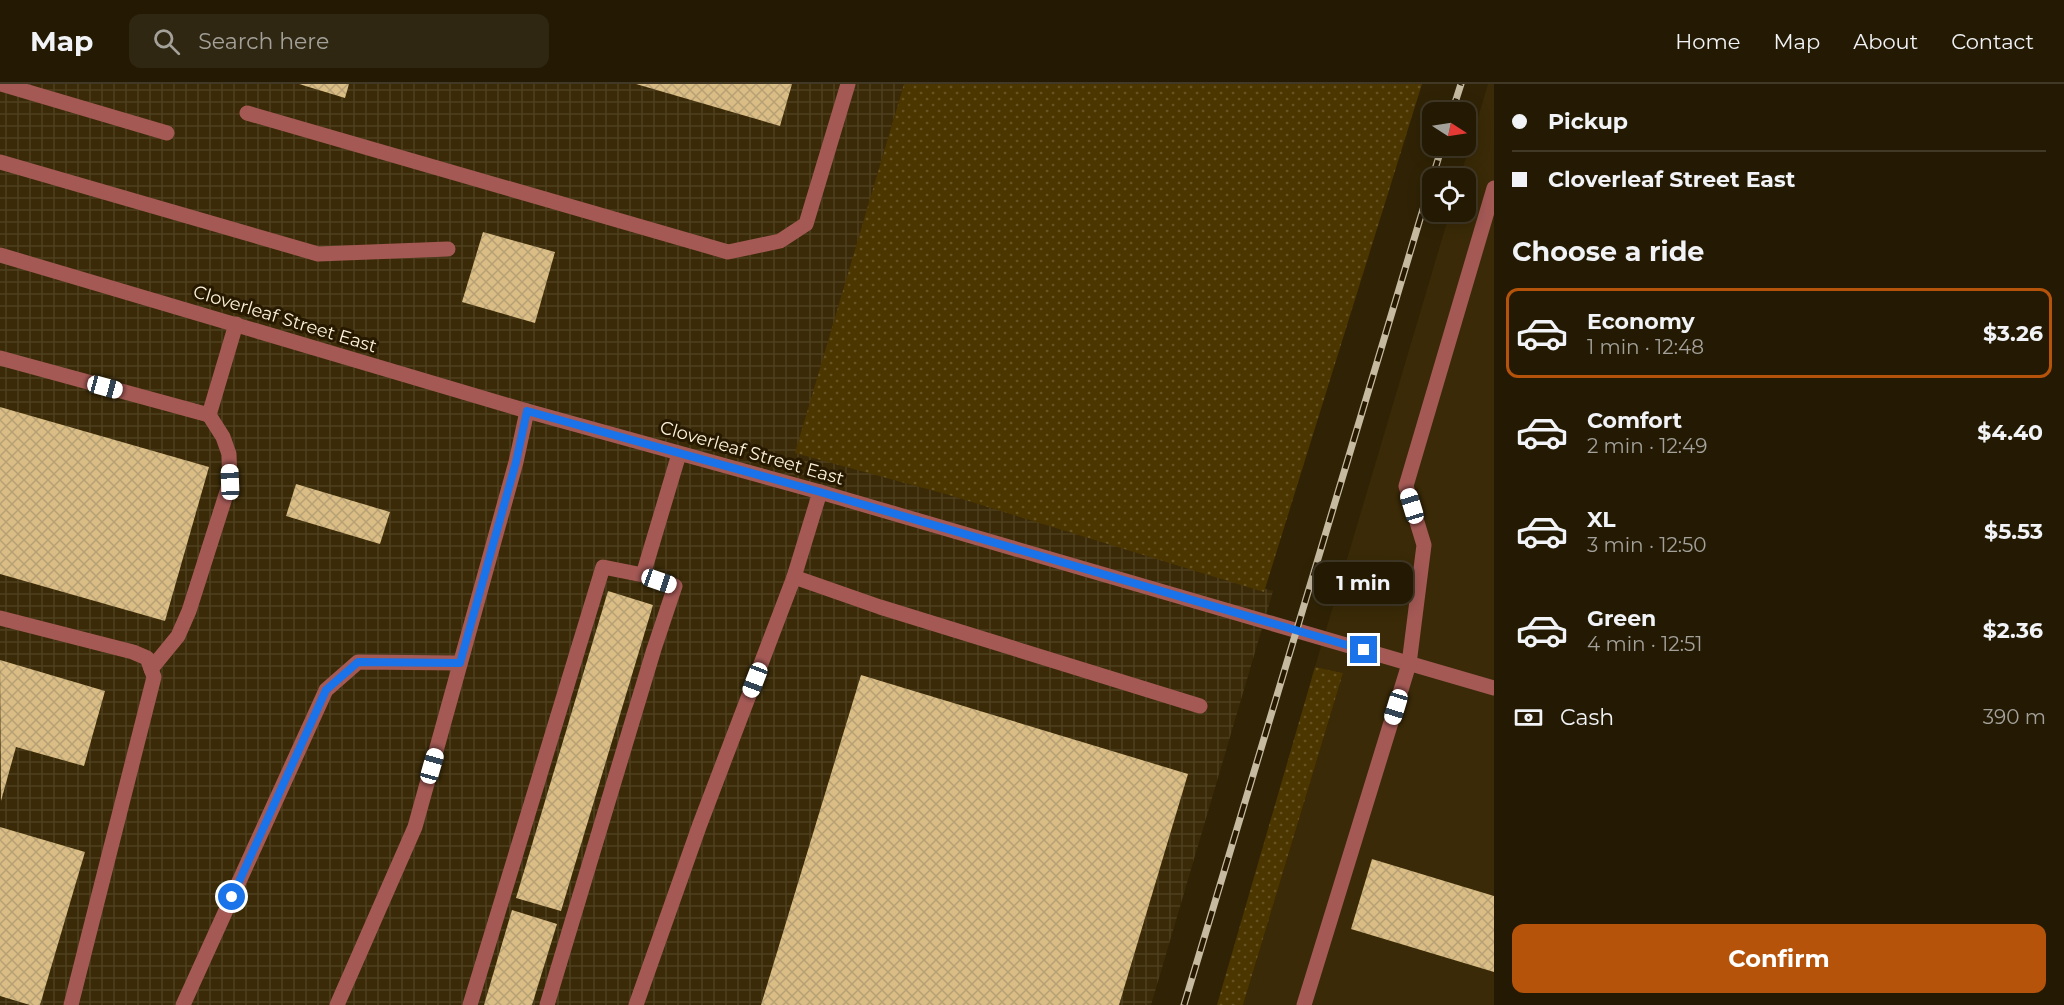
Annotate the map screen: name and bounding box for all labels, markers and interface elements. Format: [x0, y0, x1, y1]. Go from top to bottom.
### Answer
search box [129, 14, 549, 68]
text: Map [30, 24, 93, 58]
icon: search [150, 25, 183, 58]
text: Search here [198, 28, 329, 55]
text: Home [1675, 29, 1740, 54]
text: Map [1773, 29, 1820, 54]
text: About [1853, 29, 1918, 54]
text: Contact [1951, 29, 2034, 54]
north arrow [1422, 102, 1476, 156]
map controls [1422, 102, 1476, 222]
text: Pickup [1548, 108, 1628, 135]
text: Cloverleaf Street East [1548, 166, 1795, 193]
button: locate [1422, 168, 1476, 222]
text: Choose a ride [1512, 235, 1704, 268]
street label: Cloverleaf Street East [191, 281, 379, 357]
icon: car [1515, 306, 1569, 360]
text: Economy [1587, 308, 1695, 335]
text: $3.26 [1983, 320, 2043, 347]
text: 1 min · 12:48 [1587, 335, 1704, 359]
car [85, 374, 125, 400]
icon: car [1515, 405, 1569, 459]
text: Comfort [1587, 407, 1682, 434]
street label: Cloverleaf Street East [657, 416, 847, 490]
text: $4.40 [1977, 419, 2043, 446]
text: 2 min · 12:49 [1587, 434, 1707, 458]
car [220, 464, 240, 500]
car [1398, 486, 1426, 526]
icon: car [1515, 504, 1569, 558]
text: XL [1587, 506, 1616, 533]
text: $5.53 [1984, 518, 2043, 545]
text: 3 min · 12:50 [1587, 533, 1707, 557]
callout: 1 min [1314, 563, 1414, 605]
car [639, 567, 679, 595]
text: 1 min [1336, 571, 1391, 595]
icon: car [1515, 603, 1569, 657]
text: Green [1587, 605, 1656, 632]
text: $2.36 [1983, 617, 2043, 644]
text: 4 min · 12:51 [1587, 632, 1702, 656]
route end [1350, 636, 1377, 663]
car [740, 660, 770, 700]
car [1382, 687, 1410, 727]
icon: cash [1512, 701, 1545, 734]
text: Cash [1560, 704, 1614, 731]
text: 390 m [1983, 705, 2046, 729]
car [418, 746, 446, 786]
route start [218, 883, 245, 910]
button: Confirm [1512, 924, 2046, 993]

